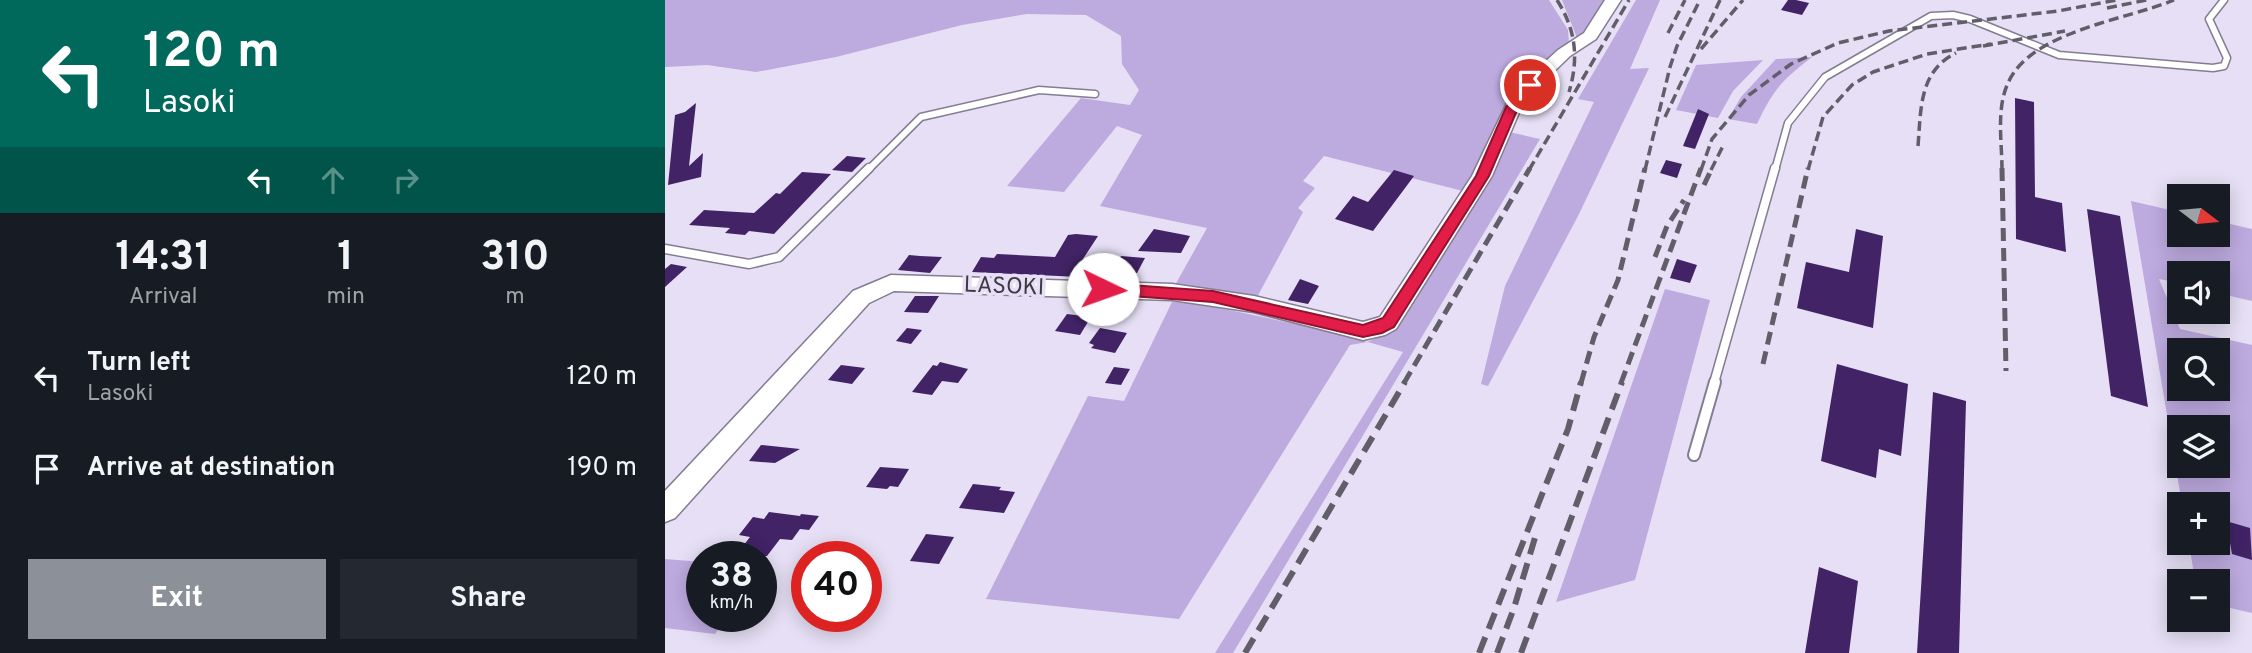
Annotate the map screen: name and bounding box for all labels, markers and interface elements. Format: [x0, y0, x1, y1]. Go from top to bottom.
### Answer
text: 120 m [143, 23, 280, 85]
icon: left [28, 28, 119, 119]
pin [1500, 55, 1560, 115]
icon: arrive [1511, 66, 1549, 104]
text: Lasoki [143, 84, 235, 124]
icon: left [241, 161, 279, 199]
icon: ahead [314, 161, 352, 199]
icon: right [387, 161, 425, 199]
north arrow [2167, 184, 2229, 247]
map controls [2167, 184, 2230, 632]
text: 14:31 [115, 232, 211, 285]
text: 1 [337, 232, 354, 285]
text: 310 [480, 232, 550, 285]
position arrow [1066, 252, 1140, 326]
button: sound [2167, 261, 2230, 324]
street label: LASOKI [963, 272, 1045, 303]
text: Arrival [129, 283, 198, 312]
text: min [327, 283, 365, 312]
text: m [505, 283, 525, 312]
button: search [2167, 338, 2230, 401]
text: Turn left [87, 347, 191, 380]
icon: left [28, 359, 66, 397]
text: 120 m [567, 361, 637, 394]
text: Lasoki [87, 380, 153, 409]
button: layers [2167, 415, 2230, 478]
icon: arrive [28, 450, 66, 488]
text: Arrive at destination [87, 452, 335, 485]
text: 190 m [567, 452, 637, 485]
button: + [2167, 492, 2230, 555]
speed limit sign: 40 [791, 541, 882, 632]
text: 38 [710, 555, 753, 599]
button: Exit [28, 559, 326, 639]
button: Share [340, 559, 637, 639]
button: − [2167, 569, 2230, 632]
text: km/h [710, 592, 753, 615]

